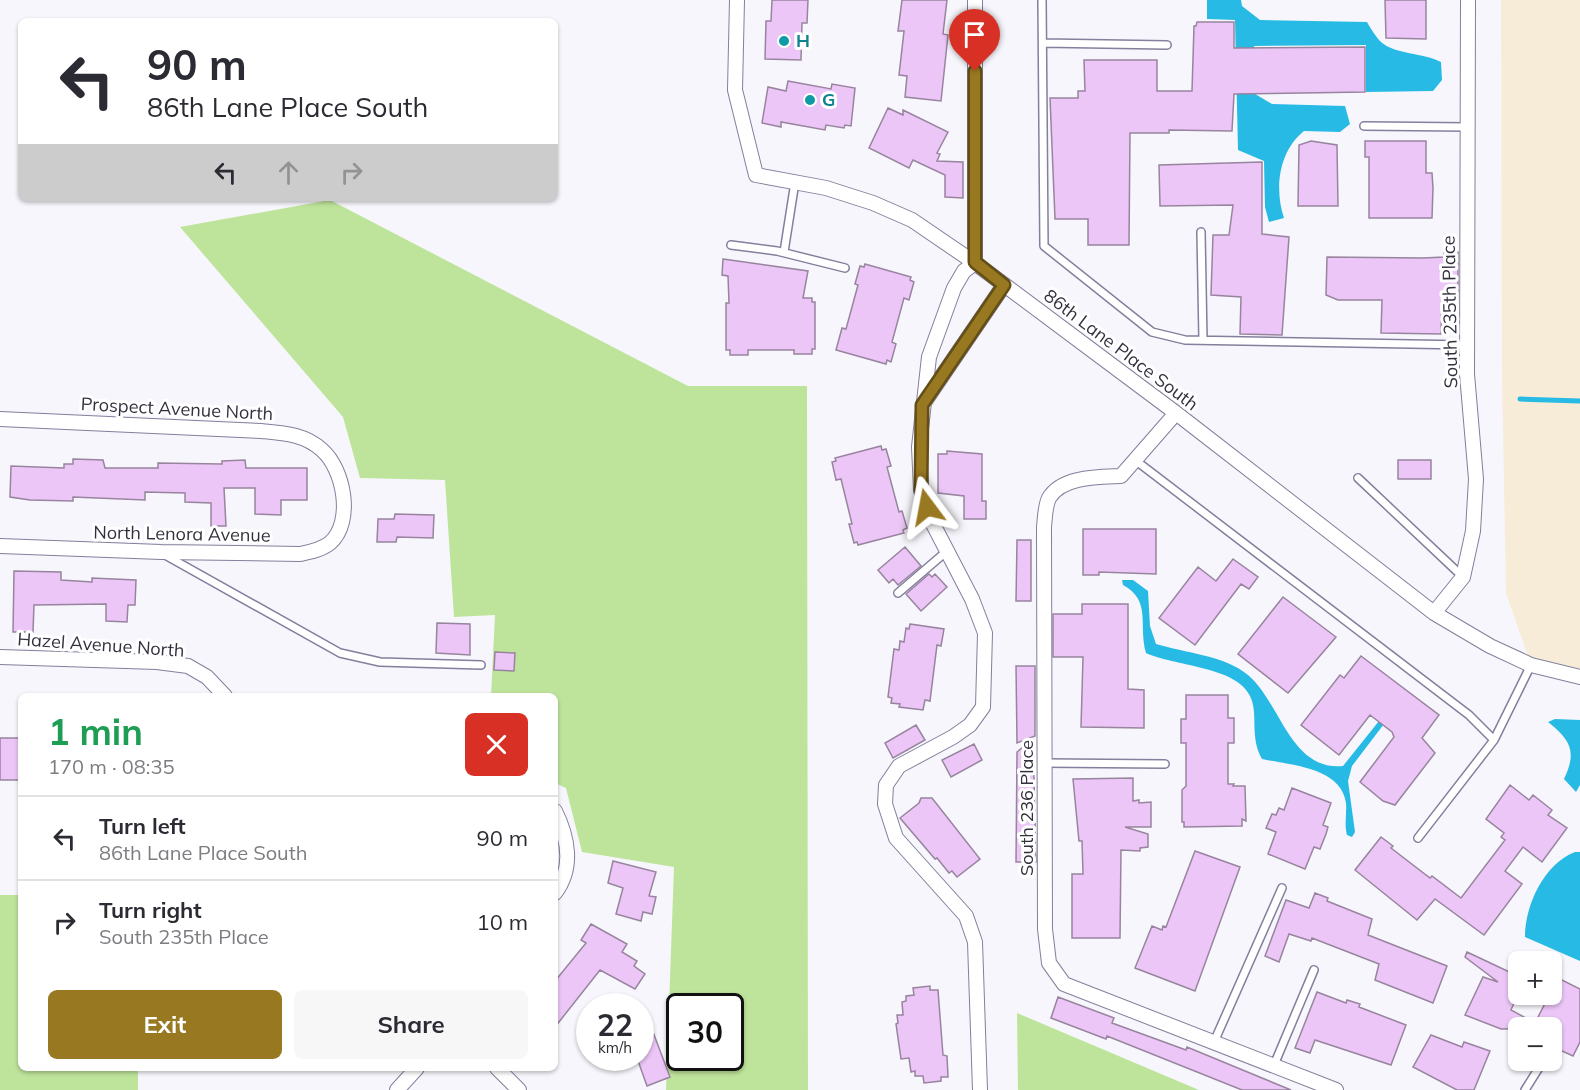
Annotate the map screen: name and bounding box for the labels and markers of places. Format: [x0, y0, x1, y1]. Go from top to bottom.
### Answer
pin [949, 9, 1000, 71]
place label: H [796, 29, 810, 52]
marker: H [777, 34, 791, 48]
place label: G [822, 88, 835, 111]
marker: G [803, 93, 817, 107]

